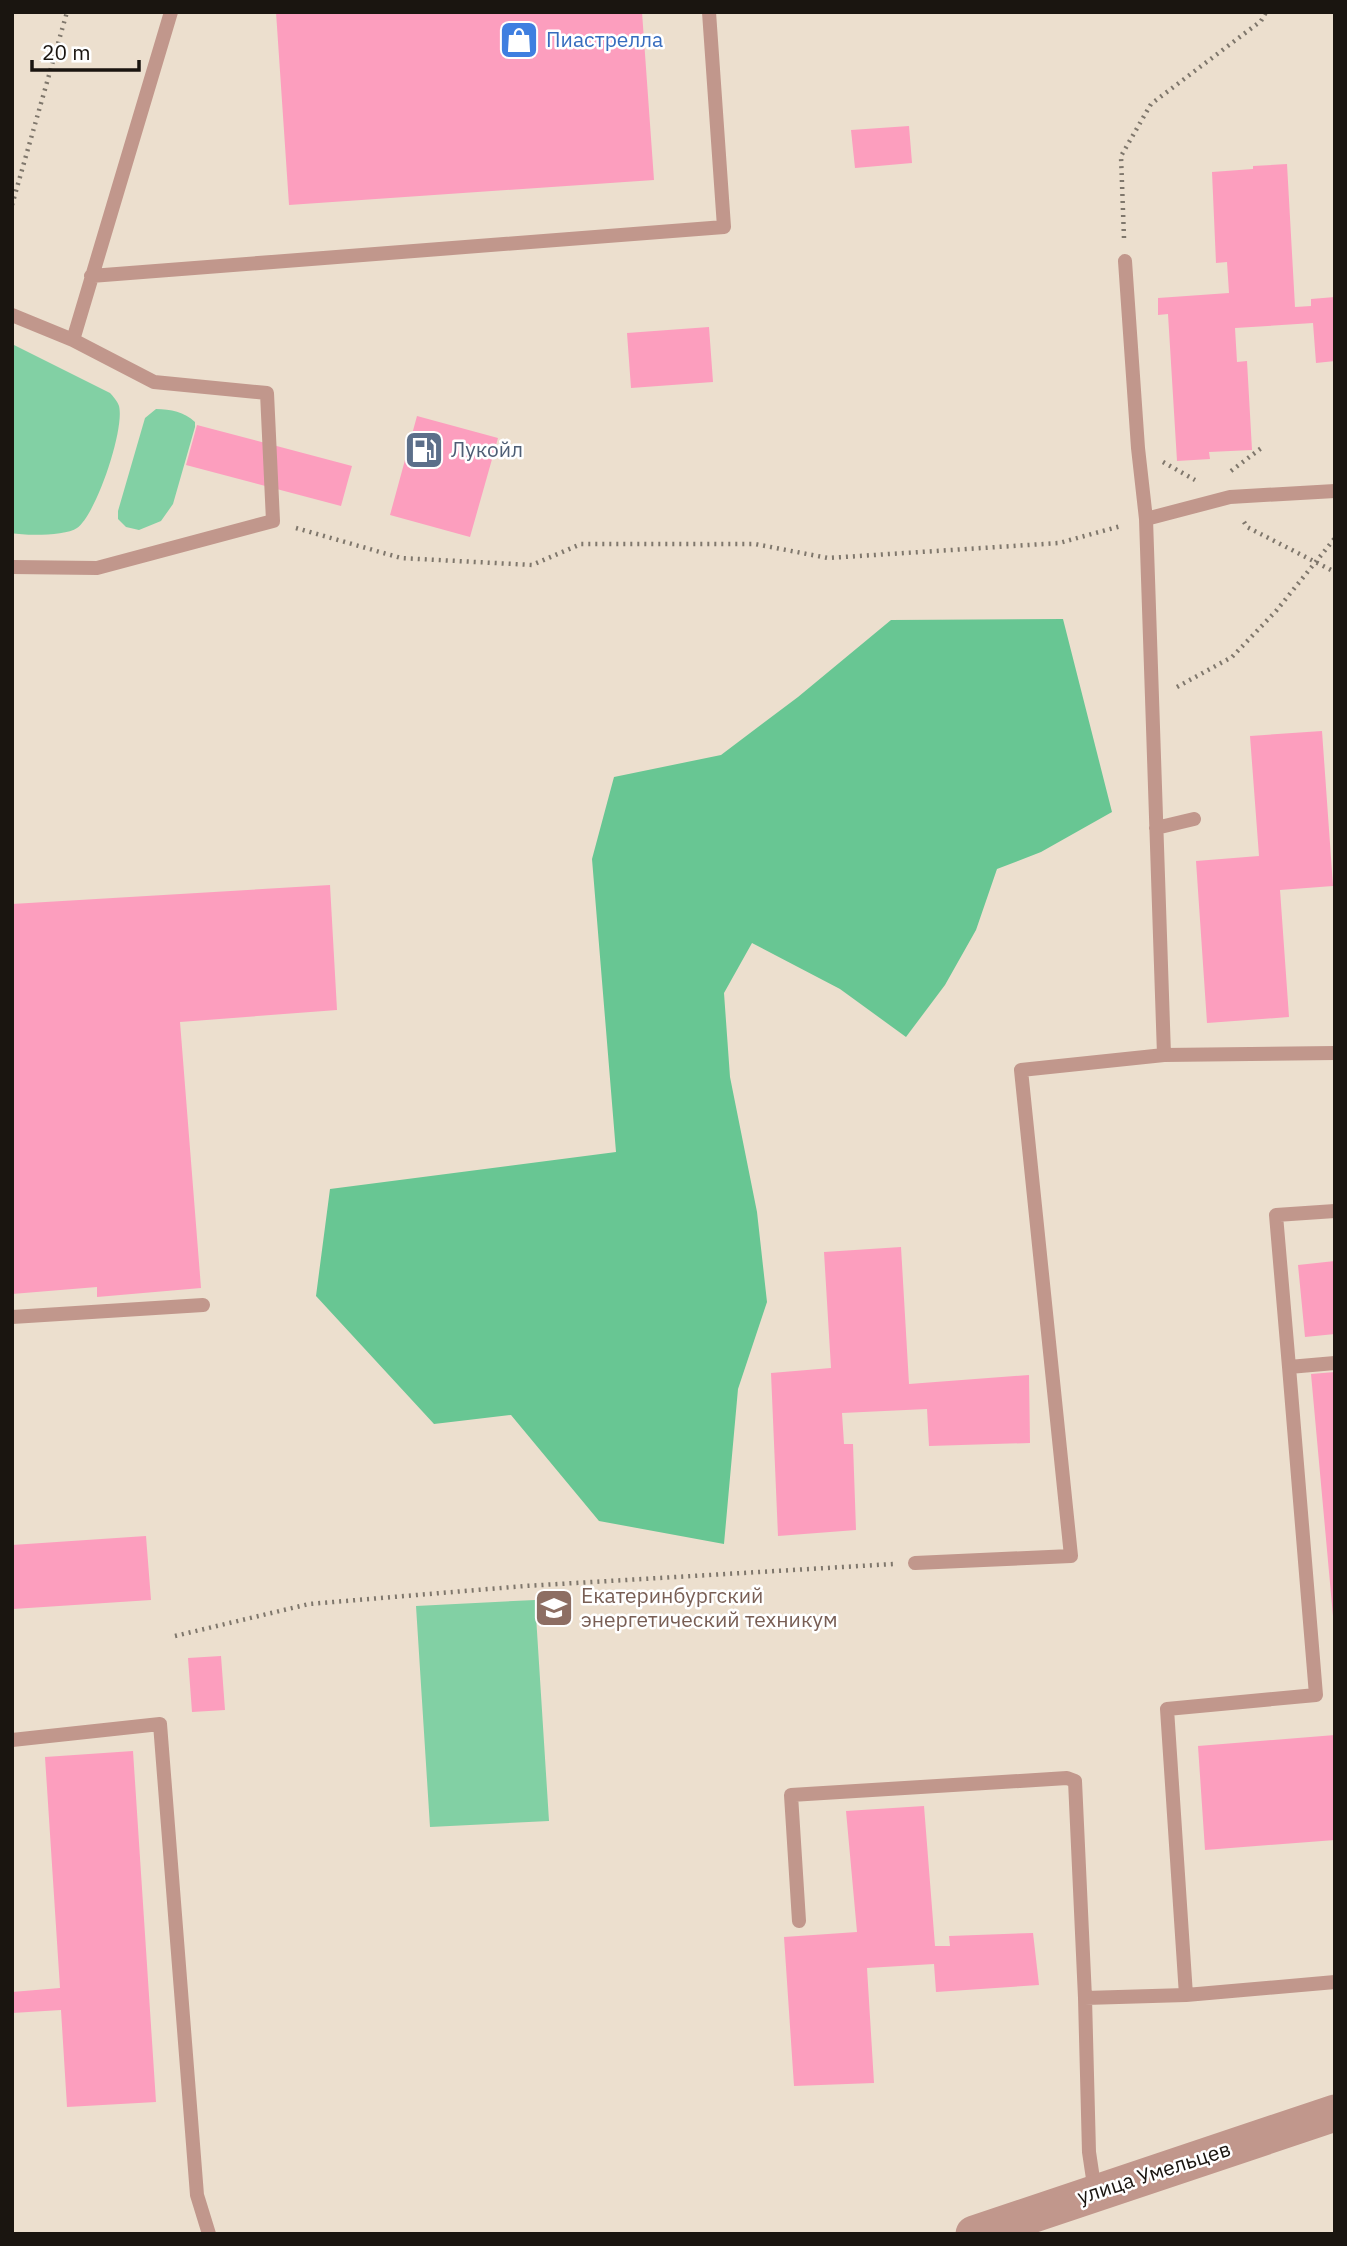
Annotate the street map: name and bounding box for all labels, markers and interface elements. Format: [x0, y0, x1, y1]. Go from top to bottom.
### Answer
shop icon: Пиастрелла [498, 19, 540, 61]
place label: Пиастрелла [546, 25, 663, 53]
scale bar [32, 28, 138, 72]
text: 20 m [42, 38, 91, 66]
fuel station icon: Лукойл [403, 429, 445, 471]
place label: Лукойл [451, 435, 523, 463]
place label: Екатеринбургский энергетический техникум [581, 1581, 838, 1633]
school or university icon: Екатеринбургский энергетический техникум [533, 1587, 575, 1629]
street label: улица Умельцев [1073, 2134, 1234, 2210]

